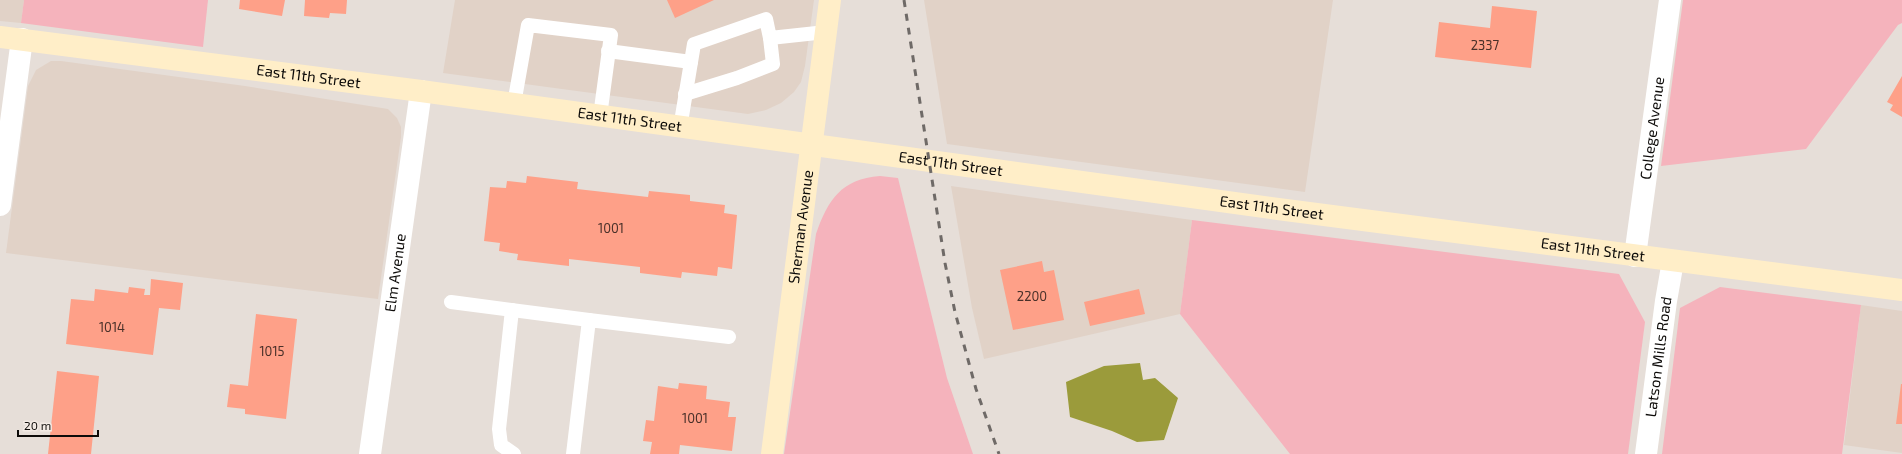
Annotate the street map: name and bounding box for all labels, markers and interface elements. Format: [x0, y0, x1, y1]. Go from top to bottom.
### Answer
house number: 2337 [1471, 37, 1500, 53]
street label: East 11th Street [255, 60, 362, 91]
street label: College Avenue [1636, 75, 1667, 181]
street label: East 11th Street [577, 103, 683, 135]
street label: East 11th Street [898, 147, 1004, 179]
street label: Sherman Avenue [784, 169, 816, 285]
street label: East 11th Street [1219, 191, 1325, 223]
house number: 1001 [598, 220, 624, 236]
street label: Elm Avenue [380, 232, 409, 313]
street label: East 11th Street [1540, 233, 1646, 265]
house number: 2200 [1017, 288, 1047, 304]
street label: Latson Mills Road [1641, 295, 1675, 418]
house number: 1014 [99, 319, 125, 335]
house number: 1015 [259, 343, 285, 359]
house number: 1001 [682, 410, 708, 426]
scale bar [18, 412, 98, 438]
text: 20 m [24, 418, 51, 432]

